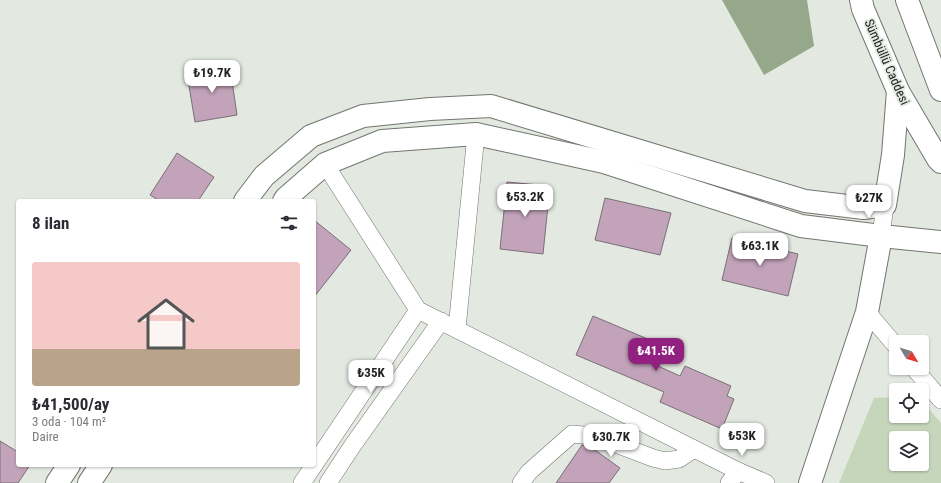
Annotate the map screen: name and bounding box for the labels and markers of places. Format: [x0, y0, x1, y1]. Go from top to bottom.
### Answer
pin: ₺19.7K [179, 60, 245, 94]
pin: ₺53.2K [492, 184, 558, 218]
pin: ₺27K [845, 185, 893, 219]
pin: ₺63.1K [727, 233, 793, 267]
pin: ₺41.5K [623, 338, 689, 372]
pin: ₺35K [347, 360, 395, 394]
pin: ₺53K [718, 423, 766, 457]
pin: ₺30.7K [578, 424, 644, 458]

